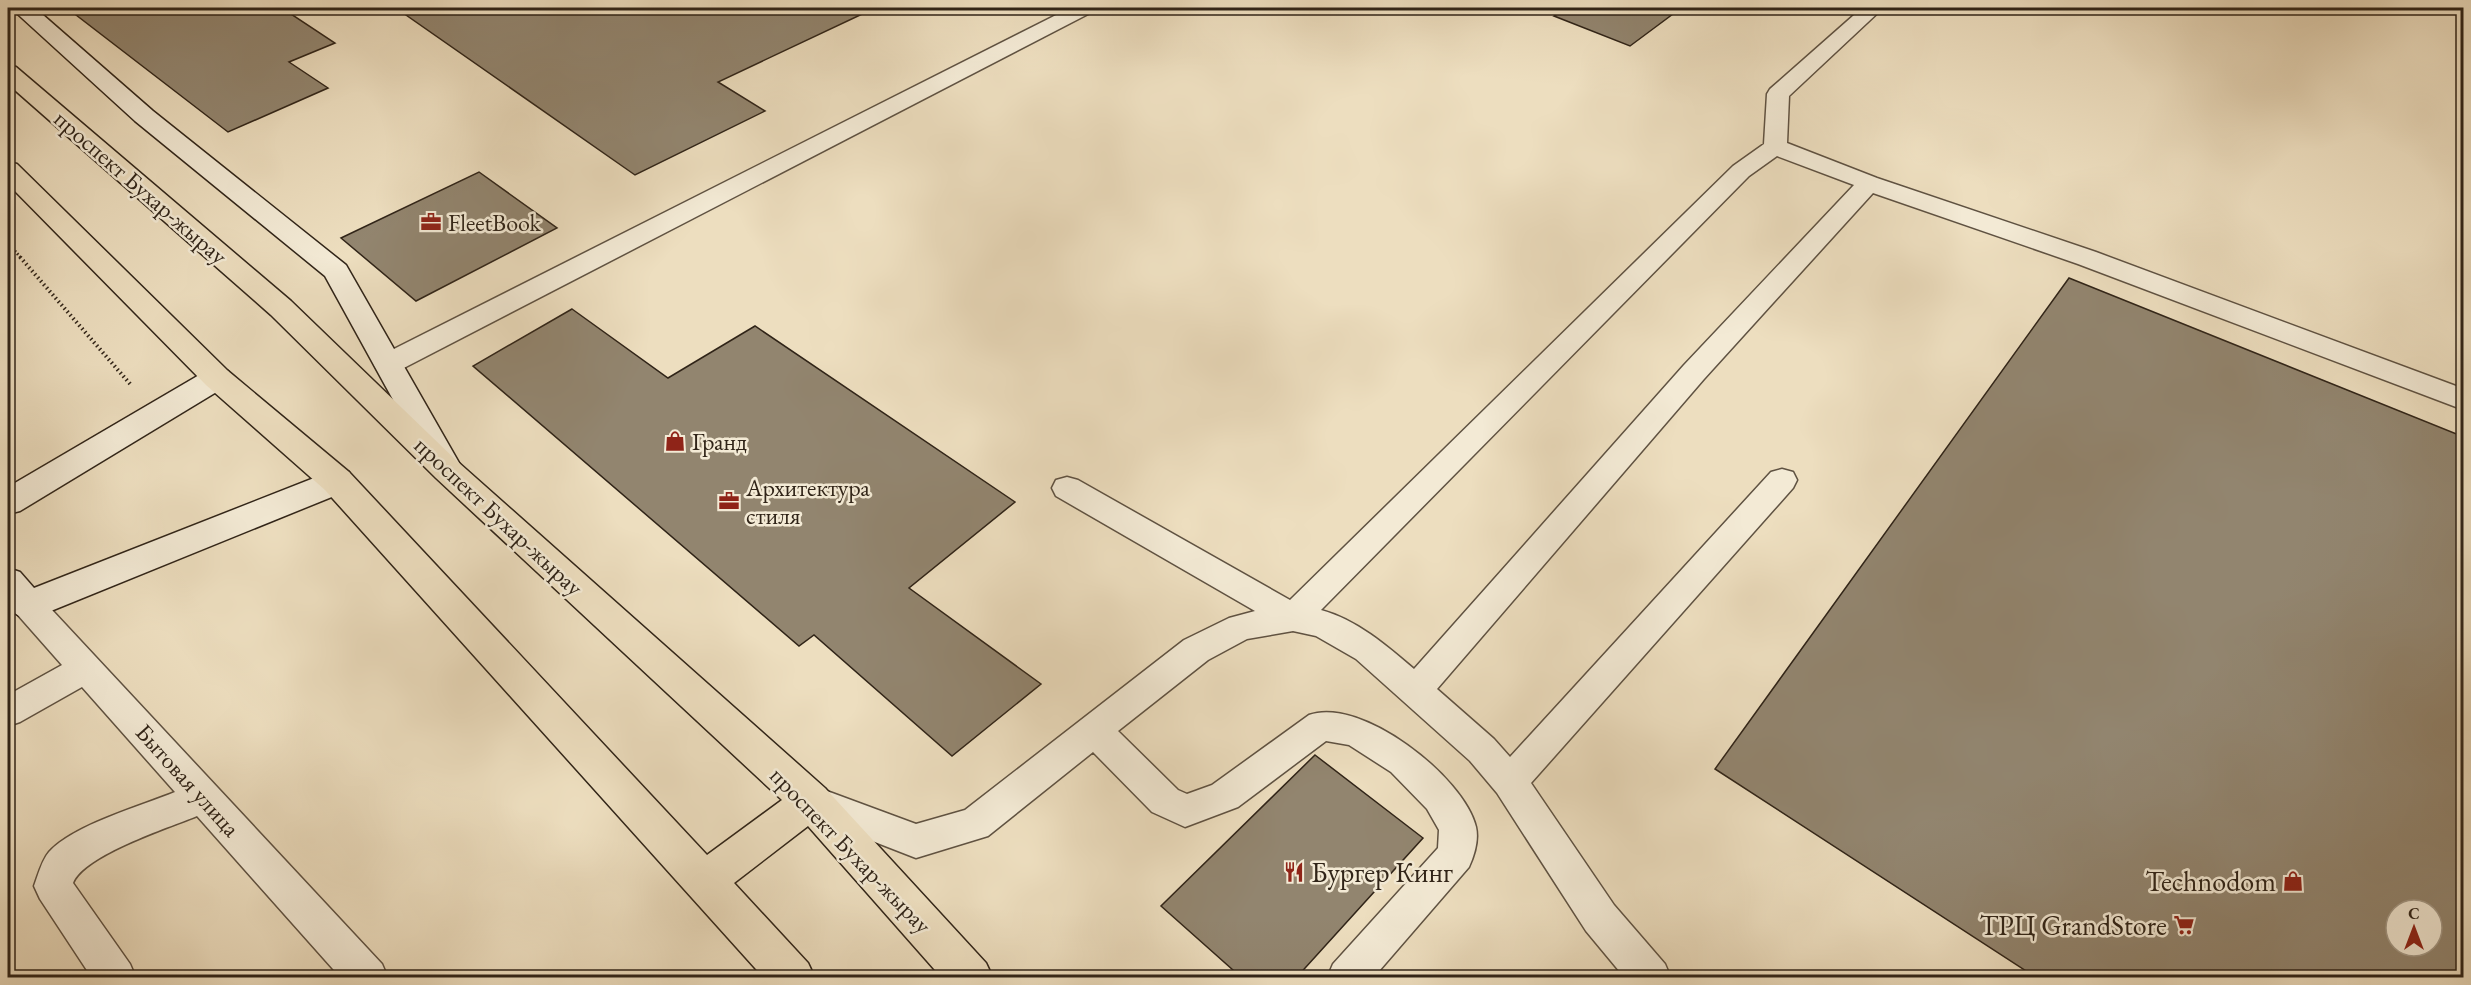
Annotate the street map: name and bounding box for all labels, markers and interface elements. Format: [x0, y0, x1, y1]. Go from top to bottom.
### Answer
street label: проспект Бухар-жырау [48, 103, 234, 271]
place label: FleetBook [448, 207, 542, 238]
office icon: FleetBook [419, 210, 443, 234]
place label: Гранд [692, 426, 747, 457]
shop icon: Гранд [663, 429, 687, 453]
street label: проспект Бухар-жырау [408, 430, 590, 603]
place label: Архитектура стиля [745, 472, 870, 531]
office icon: Архитектура стиля [717, 489, 741, 513]
street label: Бытовая улица [129, 717, 247, 843]
street label: проспект Бухар-жырау [763, 760, 939, 940]
place label: Бургер Кинг [1311, 854, 1453, 890]
restaurant icon: Бургер Кинг [1282, 860, 1306, 884]
place label: Technodom [2145, 863, 2276, 899]
shop icon: Technodom [2281, 869, 2305, 893]
north arrow [2384, 898, 2444, 958]
text: С [2408, 903, 2420, 924]
place label: ТРЦ GrandStore [1980, 907, 2167, 943]
supermarket icon: ТРЦ GrandStore [2172, 913, 2196, 937]

